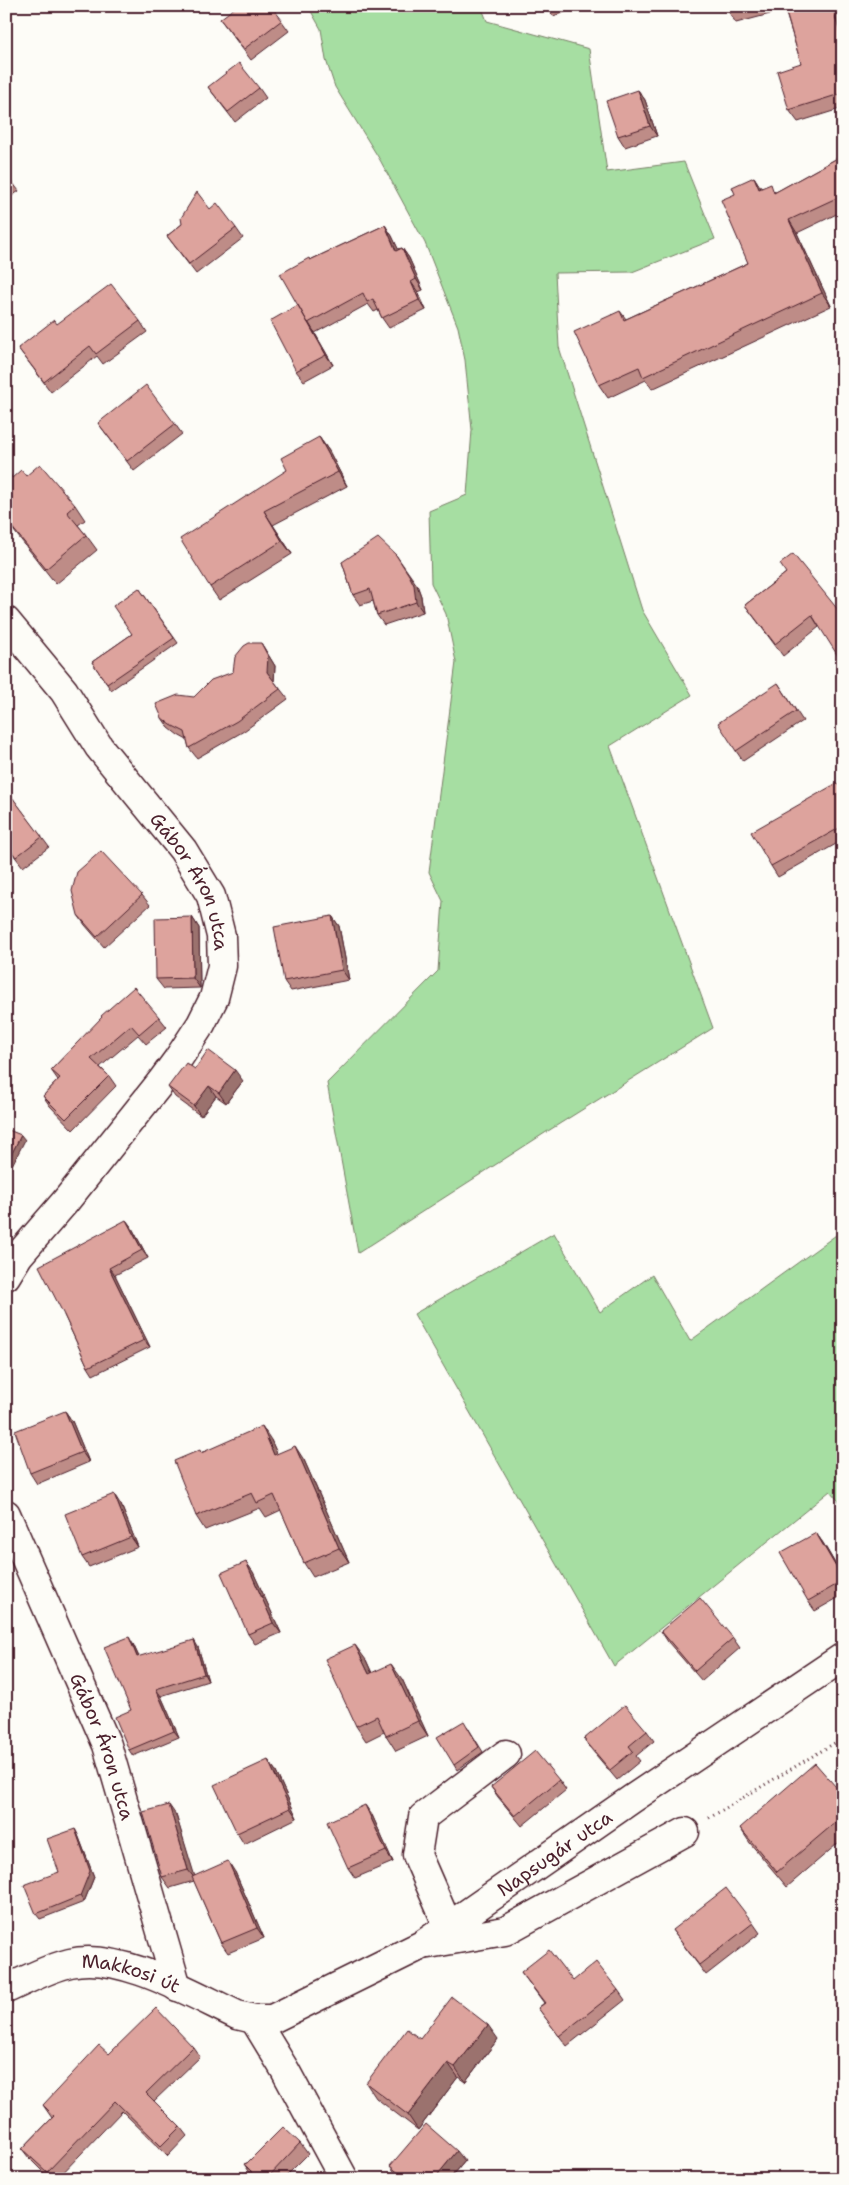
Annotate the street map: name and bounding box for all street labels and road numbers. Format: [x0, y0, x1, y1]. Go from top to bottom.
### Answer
street label: Gábor Áron utca [144, 807, 233, 951]
street label: Gábor Áron utca [64, 1669, 140, 1823]
street label: Napsugár utca [492, 1805, 617, 1902]
street label: Makkosi út [81, 1949, 184, 1999]

